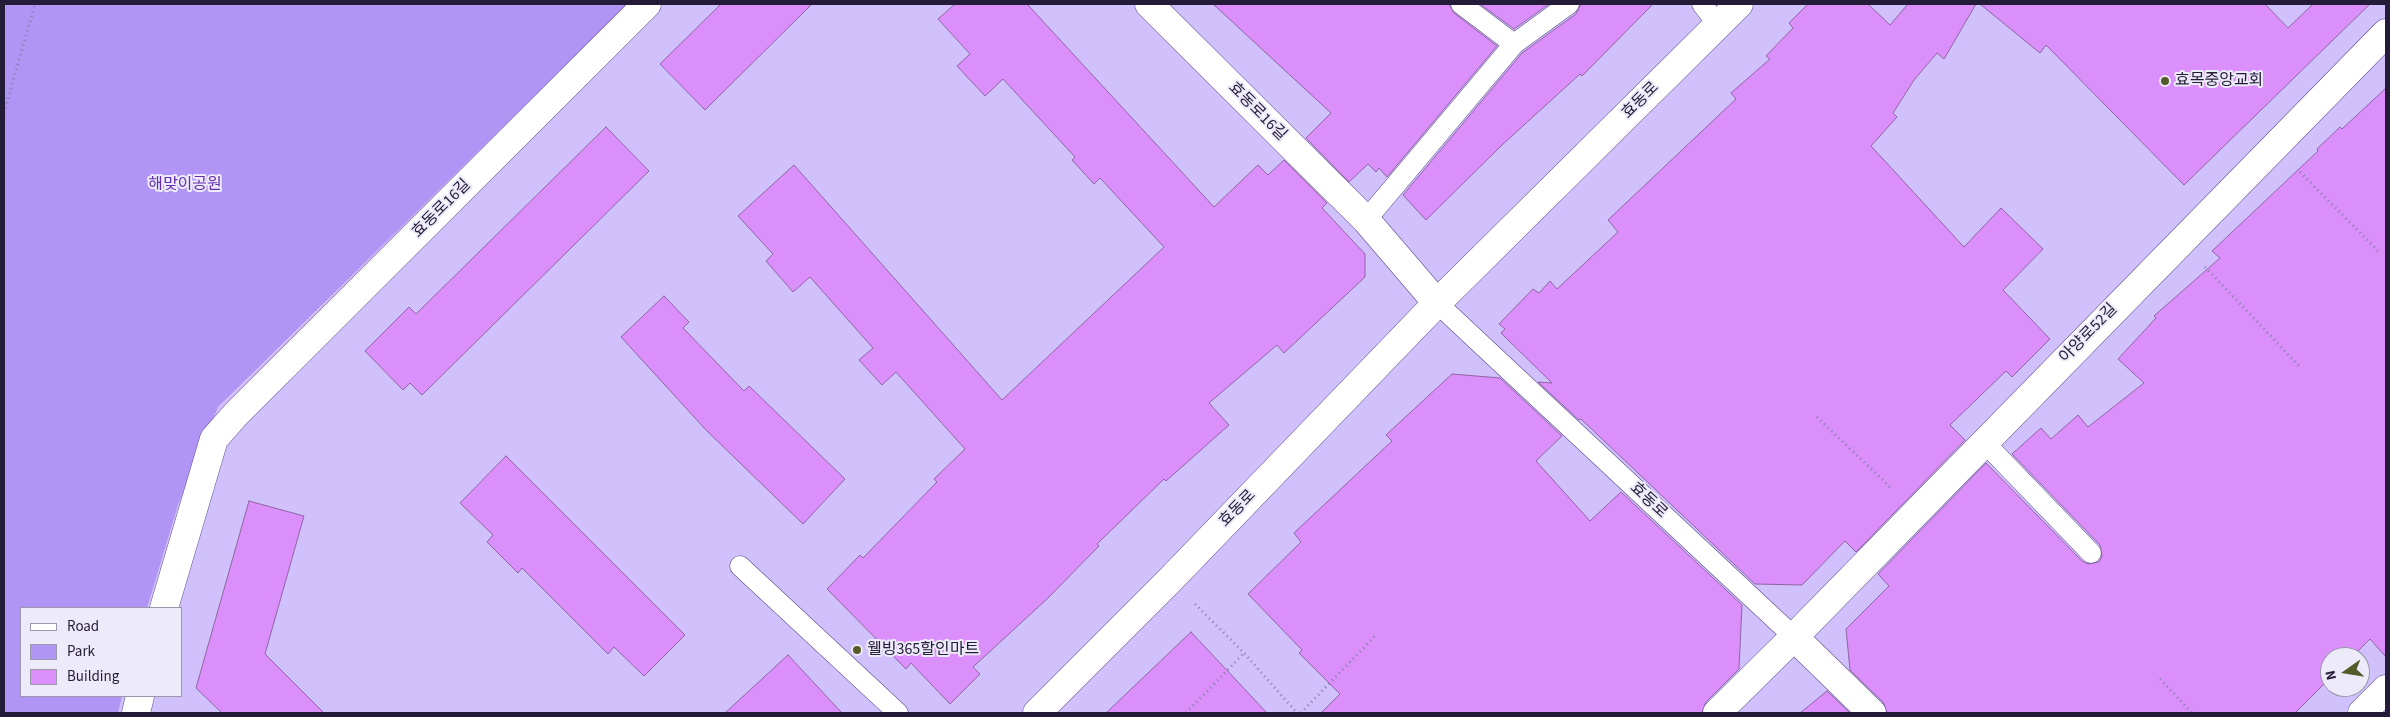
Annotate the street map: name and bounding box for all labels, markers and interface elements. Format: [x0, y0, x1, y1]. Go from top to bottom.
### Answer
place label: 효목중앙교회 [2175, 71, 2263, 91]
marker: 효목중앙교회 [2159, 75, 2171, 87]
street label: 효동로16길 [1224, 79, 1290, 145]
street label: 효동로 [1619, 79, 1663, 123]
park label: 해맞이공원 [148, 175, 222, 195]
street label: 효동로16길 [409, 176, 475, 242]
street label: 아양로52길 [2056, 300, 2122, 368]
street label: 효동로 [1625, 479, 1671, 523]
street label: 효동로 [1216, 486, 1260, 532]
legend [20, 607, 182, 697]
text: Road [67, 616, 99, 637]
place label: 웰빙365할인마트 [867, 640, 979, 660]
text: Park [67, 641, 95, 662]
marker: 웰빙365할인마트 [851, 644, 863, 656]
north arrow [2320, 647, 2370, 697]
text: Building [67, 666, 119, 687]
text: N [2321, 668, 2342, 682]

